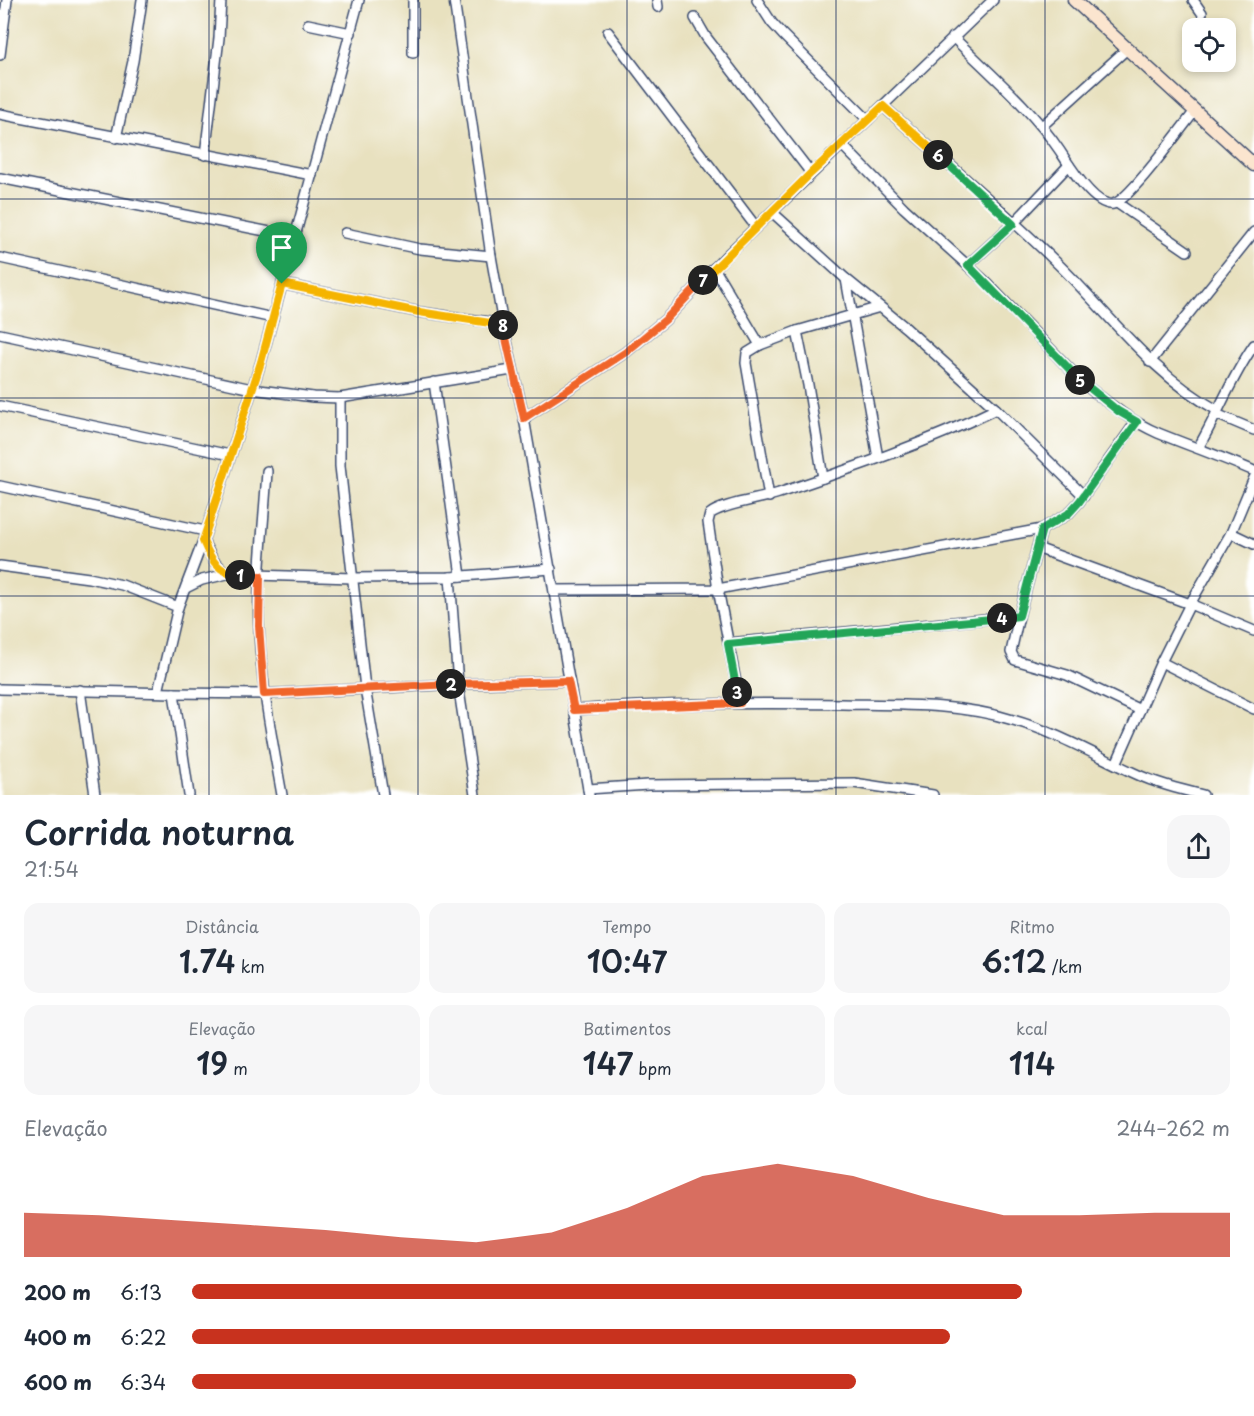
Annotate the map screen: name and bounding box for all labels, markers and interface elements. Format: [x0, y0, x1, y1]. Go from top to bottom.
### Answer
map controls [1182, 18, 1236, 72]
button: locate [1182, 18, 1236, 72]
pin: 6 [923, 140, 953, 170]
text: 6 [932, 143, 944, 167]
pin [256, 222, 307, 284]
icon: arrive [265, 231, 298, 264]
pin: 7 [688, 265, 718, 295]
text: 7 [698, 268, 708, 292]
pin: 8 [488, 310, 518, 340]
text: 8 [498, 313, 508, 337]
pin: 5 [1065, 365, 1095, 395]
text: 5 [1075, 368, 1085, 392]
pin: 1 [225, 560, 255, 590]
text: 1 [236, 563, 244, 587]
pin: 4 [987, 603, 1017, 633]
text: 4 [997, 606, 1007, 630]
pin: 2 [436, 669, 466, 699]
text: 2 [445, 672, 457, 696]
pin: 3 [722, 677, 752, 707]
text: 3 [732, 680, 742, 704]
text: Corrida noturna [24, 806, 294, 856]
button: share [1167, 815, 1230, 878]
text: 21:54 [24, 854, 79, 884]
text: Distância [185, 914, 259, 938]
text: Tempo [603, 914, 651, 938]
text: Ritmo [1009, 914, 1055, 938]
text: 1.74 [179, 938, 236, 983]
text: 10:47 [587, 938, 667, 983]
text: 6:12 [982, 938, 1047, 983]
text: km [236, 954, 265, 978]
text: /km [1047, 954, 1082, 978]
text: Elevação [189, 1016, 255, 1040]
text: Batimentos [583, 1016, 671, 1040]
text: kcal [1016, 1016, 1048, 1040]
text: 19 [196, 1040, 228, 1085]
text: 147 [582, 1040, 633, 1085]
text: 114 [1009, 1040, 1055, 1085]
text: m [228, 1056, 248, 1080]
text: bpm [633, 1056, 672, 1080]
text: Elevação [24, 1113, 108, 1143]
text: 244–262 m [1116, 1113, 1230, 1143]
text: 200 m [24, 1277, 91, 1307]
text: 6:13 [120, 1277, 162, 1307]
text: 400 m [24, 1322, 92, 1352]
text: 6:22 [120, 1322, 167, 1352]
text: 600 m [24, 1367, 92, 1397]
text: 6:34 [120, 1367, 166, 1397]

